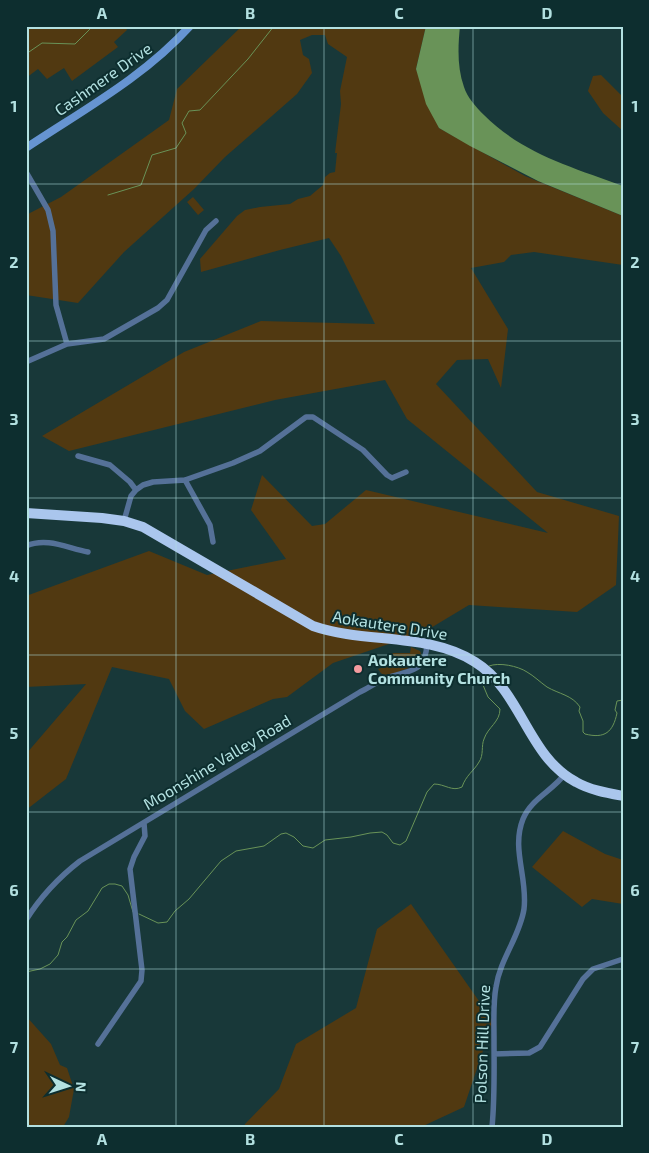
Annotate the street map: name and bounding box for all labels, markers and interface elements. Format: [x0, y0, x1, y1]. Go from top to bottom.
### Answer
text: A [97, 3, 108, 22]
text: B [245, 3, 255, 22]
text: C [394, 3, 404, 22]
text: D [542, 3, 553, 22]
street label: Cashmere Drive [50, 38, 155, 119]
text: 1 [11, 96, 17, 115]
text: 1 [632, 96, 638, 115]
text: 2 [9, 252, 19, 271]
text: 2 [630, 252, 640, 271]
text: 3 [9, 409, 19, 428]
text: 3 [630, 409, 640, 428]
text: 4 [9, 566, 19, 585]
text: 4 [630, 566, 640, 585]
street label: Aokautere Drive [331, 606, 449, 643]
place label: Aokautere Community Church [368, 650, 510, 688]
marker: Aokautere Community Church [352, 663, 364, 675]
street label: Moonshine Valley Road [140, 710, 294, 813]
text: 5 [10, 723, 19, 742]
text: 5 [631, 723, 640, 742]
text: 6 [9, 880, 19, 899]
text: 6 [630, 880, 640, 899]
street label: Polson Hill Drive [470, 984, 493, 1104]
text: 7 [10, 1037, 19, 1056]
text: 7 [631, 1037, 640, 1056]
north arrow [42, 1060, 92, 1110]
text: N [73, 1081, 90, 1093]
text: A [97, 1129, 108, 1148]
text: B [245, 1129, 255, 1148]
text: C [394, 1129, 404, 1148]
text: D [542, 1129, 553, 1148]

